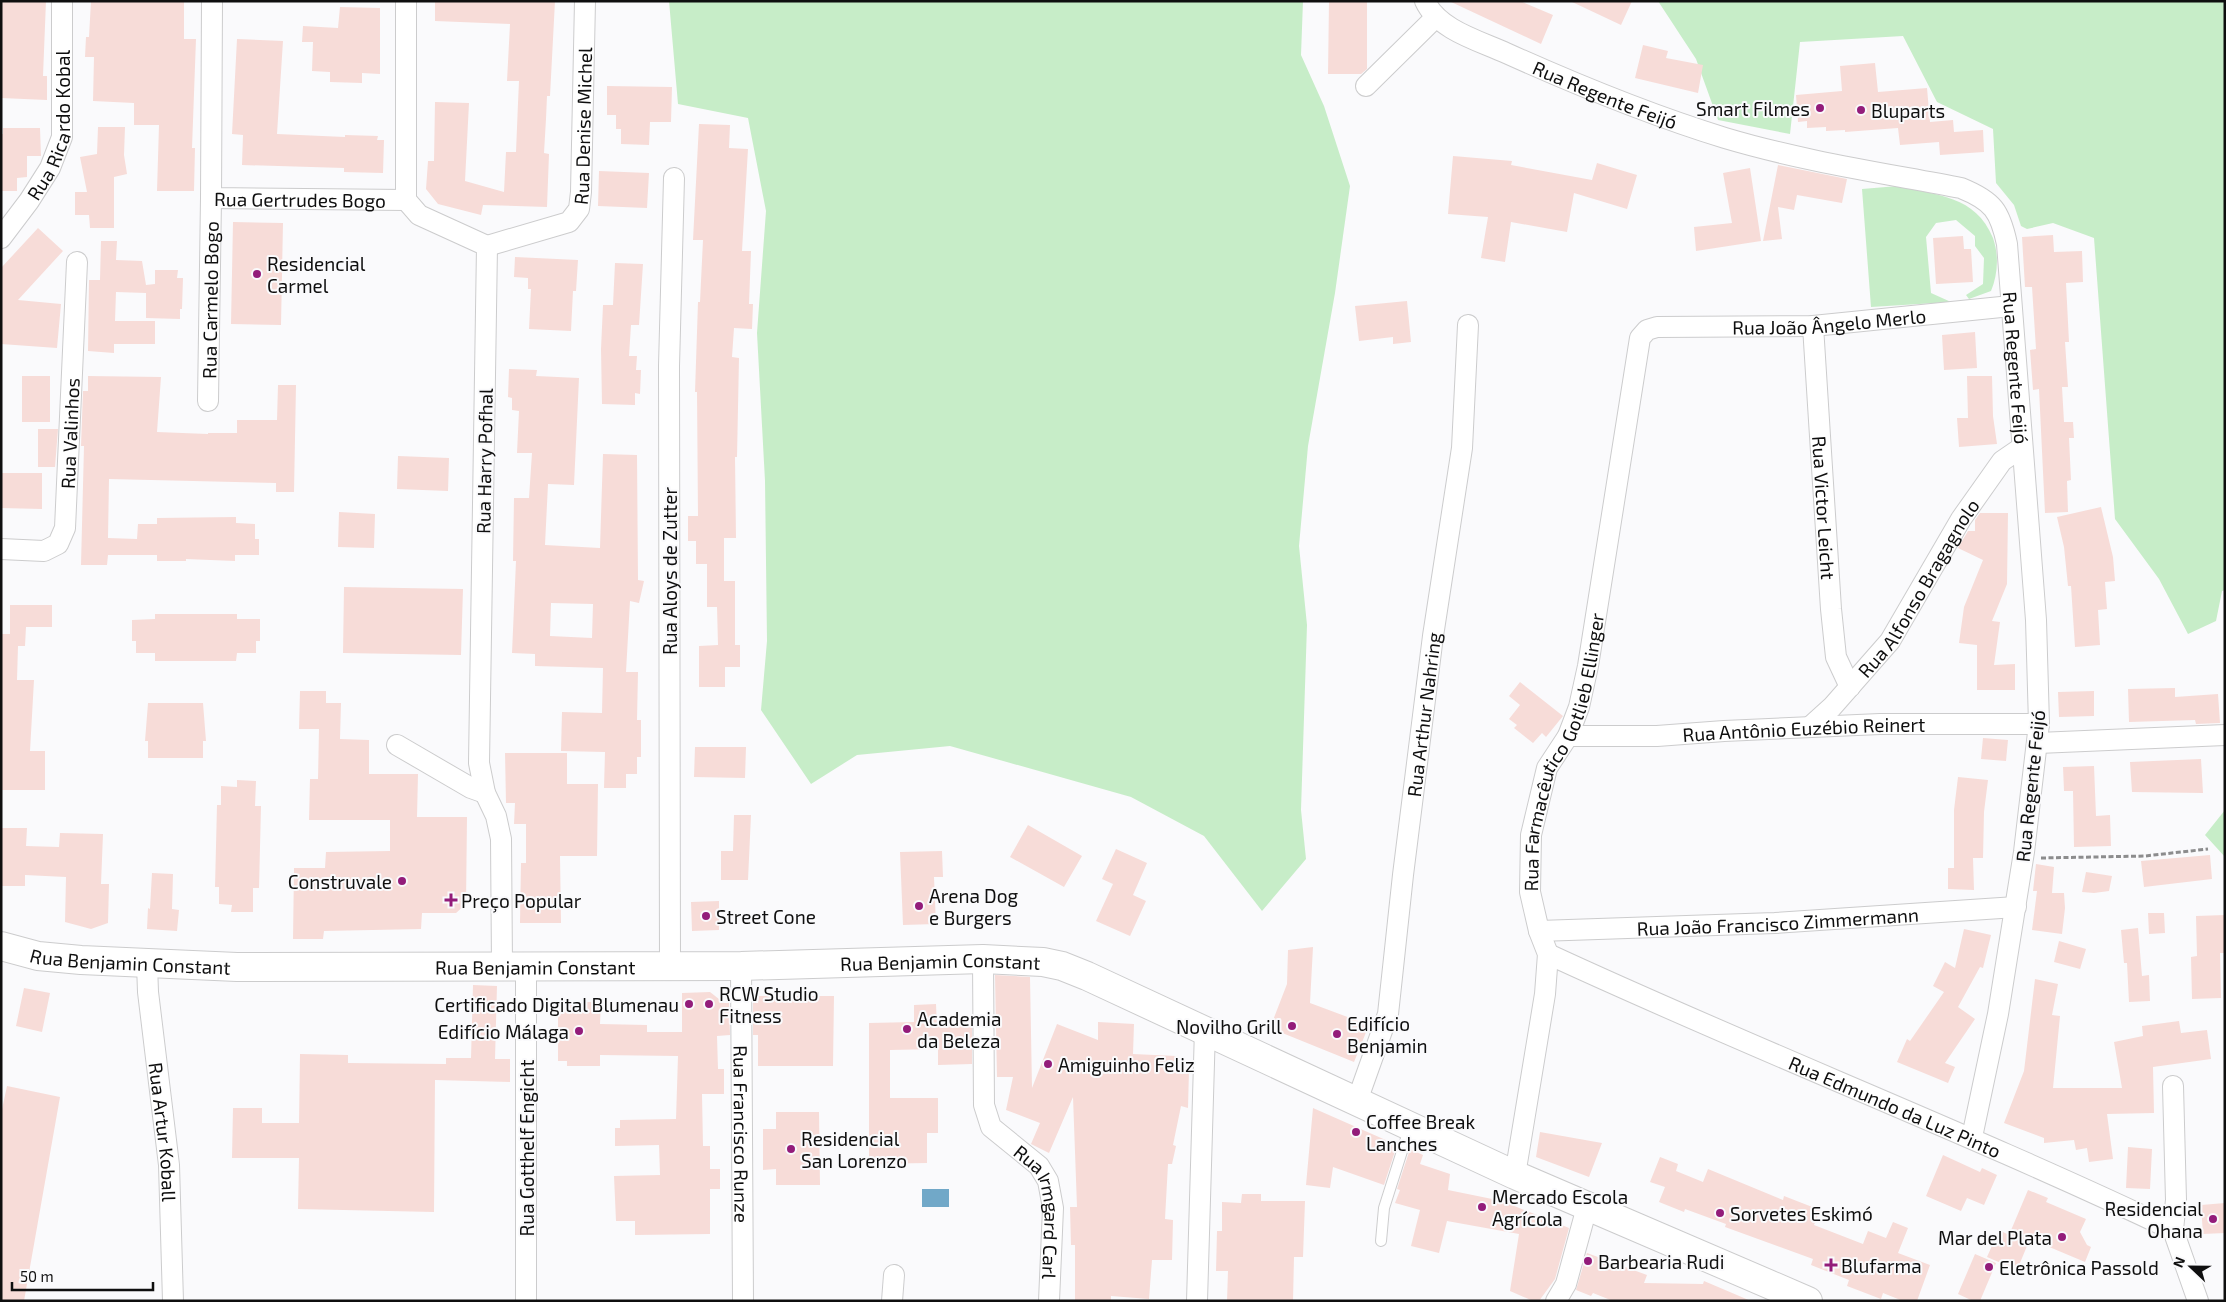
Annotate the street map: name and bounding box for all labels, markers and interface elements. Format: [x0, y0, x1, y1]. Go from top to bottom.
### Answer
street label: Rua Denise Michel [568, 47, 596, 206]
street label: Rua Ricardo Kobal [21, 50, 75, 204]
street label: Rua Regente Feijó [1530, 55, 1680, 133]
place label: Smart Filmes [1696, 97, 1810, 120]
place label: Bluparts [1871, 99, 1945, 122]
marker: Smart Filmes [1814, 102, 1826, 114]
marker: Bluparts [1855, 104, 1867, 116]
street label: Rua Gertrudes Bogo [214, 187, 386, 211]
street label: Rua Carmelo Bogo [197, 221, 222, 379]
place label: Residencial Carmel [267, 252, 366, 297]
marker: Residencial Carmel [251, 268, 263, 280]
street label: Rua Regente Feijó [1999, 291, 2034, 445]
street label: Rua João Ângelo Merlo [1732, 303, 1927, 338]
street label: Rua Valinhos [55, 377, 83, 489]
street label: Rua Harry Pofhal [471, 388, 497, 534]
street label: Rua Victor Leicht [1808, 435, 1841, 580]
street label: Rua Aloys de Zutter [658, 487, 681, 655]
street label: Rua Alfonso Bragagnolo [1852, 494, 1983, 682]
street label: Rua Farmacêutico Gotlieb Ellinger [1519, 611, 1608, 892]
street label: Rua Arthur Nahring [1401, 630, 1445, 798]
street label: Rua Regente Feijó [2011, 709, 2049, 863]
street label: Rua Antônio Euzébio Reinert [1681, 712, 1925, 746]
place label: Construvale [288, 870, 392, 893]
marker: Construvale [396, 875, 408, 887]
place label: Arena Dog e Burgers [929, 884, 1019, 929]
place label: Preço Popular [461, 889, 582, 913]
marker: Preço Popular [445, 894, 457, 906]
marker: Arena Dog e Burgers [913, 900, 925, 912]
street label: Rua João Francisco Zimmermann [1636, 902, 1919, 939]
place label: Street Cone [716, 905, 816, 928]
marker: Street Cone [700, 910, 712, 922]
street label: Rua Benjamin Constant [28, 943, 231, 978]
street label: Rua Benjamin Constant [840, 947, 1041, 975]
street label: Rua Benjamin Constant [435, 955, 636, 978]
place label: RCW Studio Fitness [719, 982, 819, 1027]
place label: Certificado Digital Blumenau [434, 993, 679, 1016]
marker: Certificado Digital Blumenau [683, 998, 695, 1010]
marker: RCW Studio Fitness [703, 998, 715, 1010]
place label: Academia da Beleza [917, 1007, 1001, 1052]
place label: Edifício Benjamin [1347, 1012, 1428, 1057]
place label: Novilho Grill [1176, 1015, 1282, 1038]
place label: Edifício Málaga [438, 1020, 569, 1043]
marker: Novilho Grill [1286, 1020, 1298, 1032]
marker: Academia da Beleza [901, 1023, 913, 1035]
marker: Edifício Málaga [573, 1025, 585, 1037]
marker: Edifício Benjamin [1331, 1028, 1343, 1040]
street label: Rua Francisco Runze [730, 1045, 754, 1223]
street label: Rua Edmundo da Luz Pinto [1786, 1050, 2005, 1162]
place label: Amiguinho Feliz [1058, 1053, 1195, 1076]
marker: Amiguinho Feliz [1042, 1058, 1054, 1070]
street label: Rua Gotthelf Engicht [515, 1060, 538, 1236]
street label: Rua Artur Koball [145, 1061, 182, 1202]
place label: Coffee Break Lanches [1366, 1110, 1475, 1155]
marker: Coffee Break Lanches [1350, 1126, 1362, 1138]
place label: Residencial San Lorenzo [801, 1127, 907, 1172]
street label: Rua Irmgard Carl [1010, 1139, 1065, 1280]
marker: Residencial San Lorenzo [785, 1143, 797, 1155]
place label: Mercado Escola Agrícola [1492, 1185, 1628, 1230]
place label: Residencial Ohana [2105, 1197, 2203, 1242]
marker: Mercado Escola Agrícola [1476, 1201, 1488, 1213]
place label: Sorvetes Eskimó [1730, 1202, 1873, 1225]
marker: Sorvetes Eskimó [1714, 1207, 1726, 1219]
marker: Residencial Ohana [2207, 1213, 2219, 1225]
place label: Mar del Plata [1938, 1226, 2052, 1249]
marker: Mar del Plata [2056, 1231, 2068, 1243]
north arrow [2166, 1242, 2216, 1292]
place label: Barbearia Rudi [1598, 1250, 1724, 1273]
place label: Blufarma [1841, 1254, 1922, 1277]
text: N [2169, 1254, 2188, 1270]
marker: Barbearia Rudi [1582, 1255, 1594, 1267]
place label: Eletrônica Passold [1999, 1256, 2159, 1279]
marker: Blufarma [1825, 1259, 1837, 1271]
scale bar [12, 1260, 154, 1292]
marker: Eletrônica Passold [1983, 1261, 1995, 1273]
text: 50 m [20, 1267, 54, 1285]

